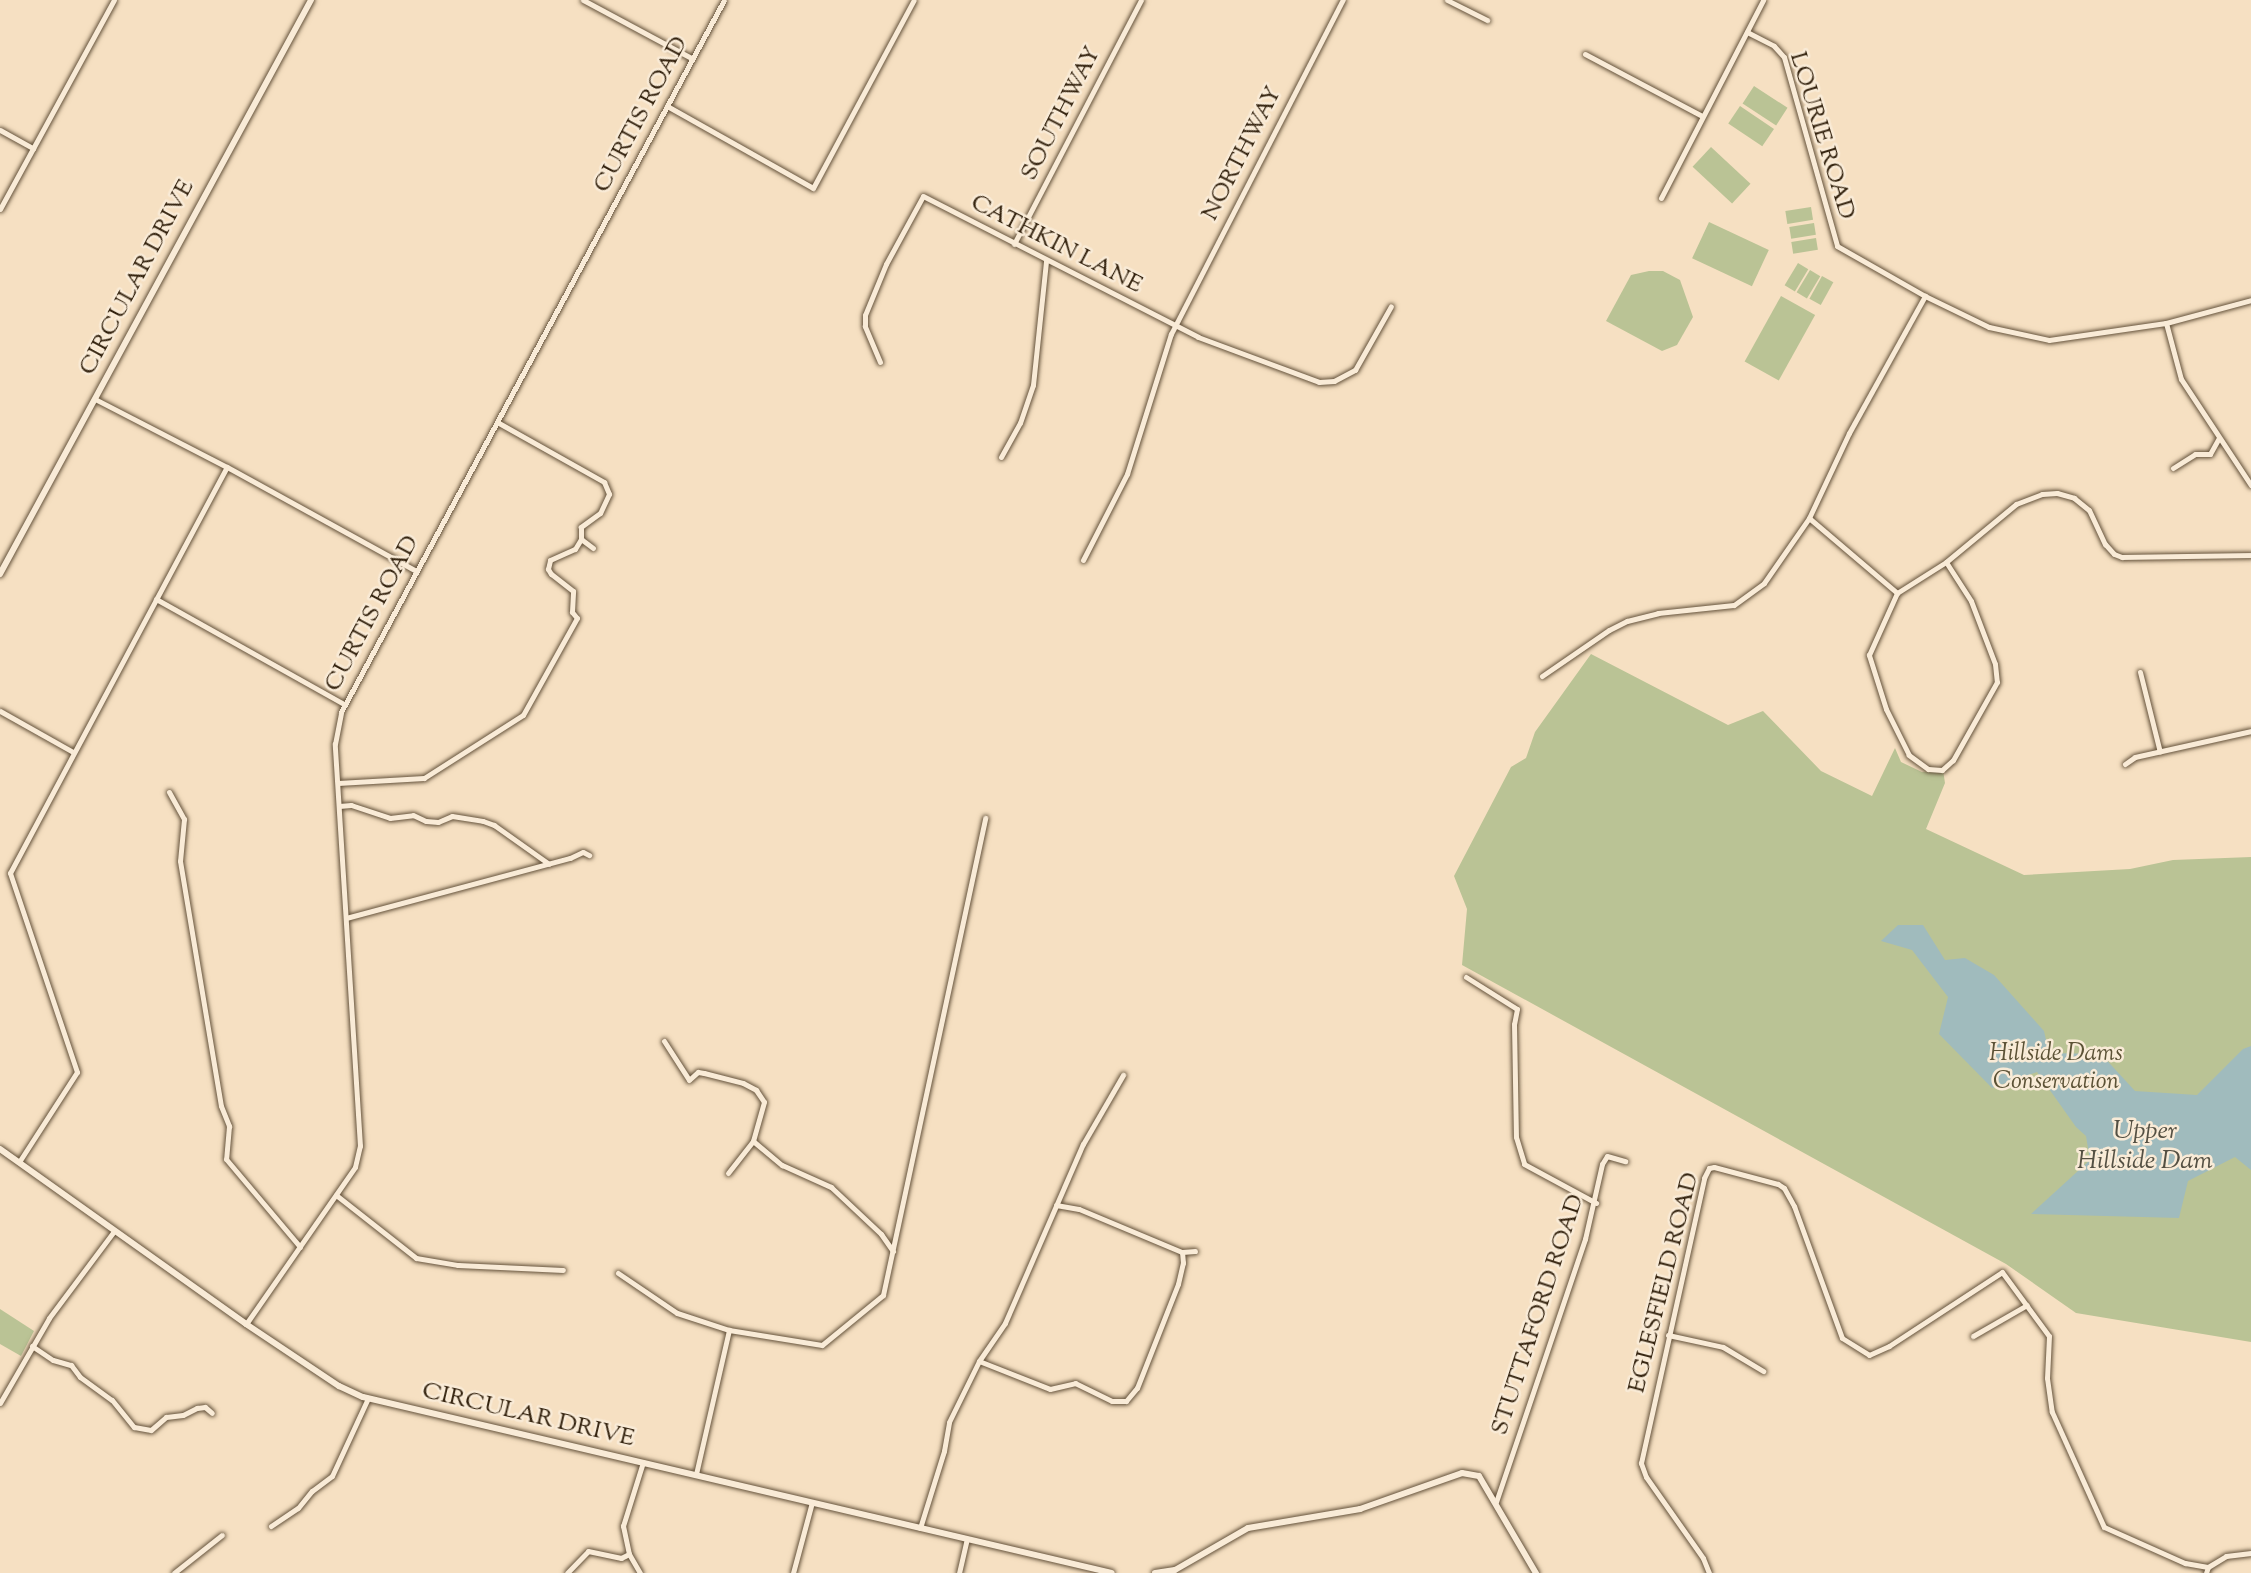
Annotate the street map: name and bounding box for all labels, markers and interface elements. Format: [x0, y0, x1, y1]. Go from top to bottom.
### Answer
street label: CURTIS ROAD [589, 32, 695, 198]
street label: SOUTHWAY [1016, 42, 1108, 186]
street label: LOURIE ROAD [1782, 49, 1860, 223]
street label: NORTHWAY [1197, 82, 1289, 226]
street label: CIRCULAR DRIVE [74, 175, 202, 381]
street label: CATHKIN LANE [965, 189, 1147, 301]
street label: CURTIS ROAD [320, 531, 426, 697]
park label: Hillside Dams Conservation [1989, 1041, 2123, 1097]
water label: Upper Hillside Dam [2077, 1116, 2213, 1178]
street label: EGLESFIELD ROAD [1624, 1170, 1706, 1396]
street label: STUTTAFORD ROAD [1486, 1191, 1592, 1439]
street label: CIRCULAR DRIVE [419, 1378, 637, 1454]

